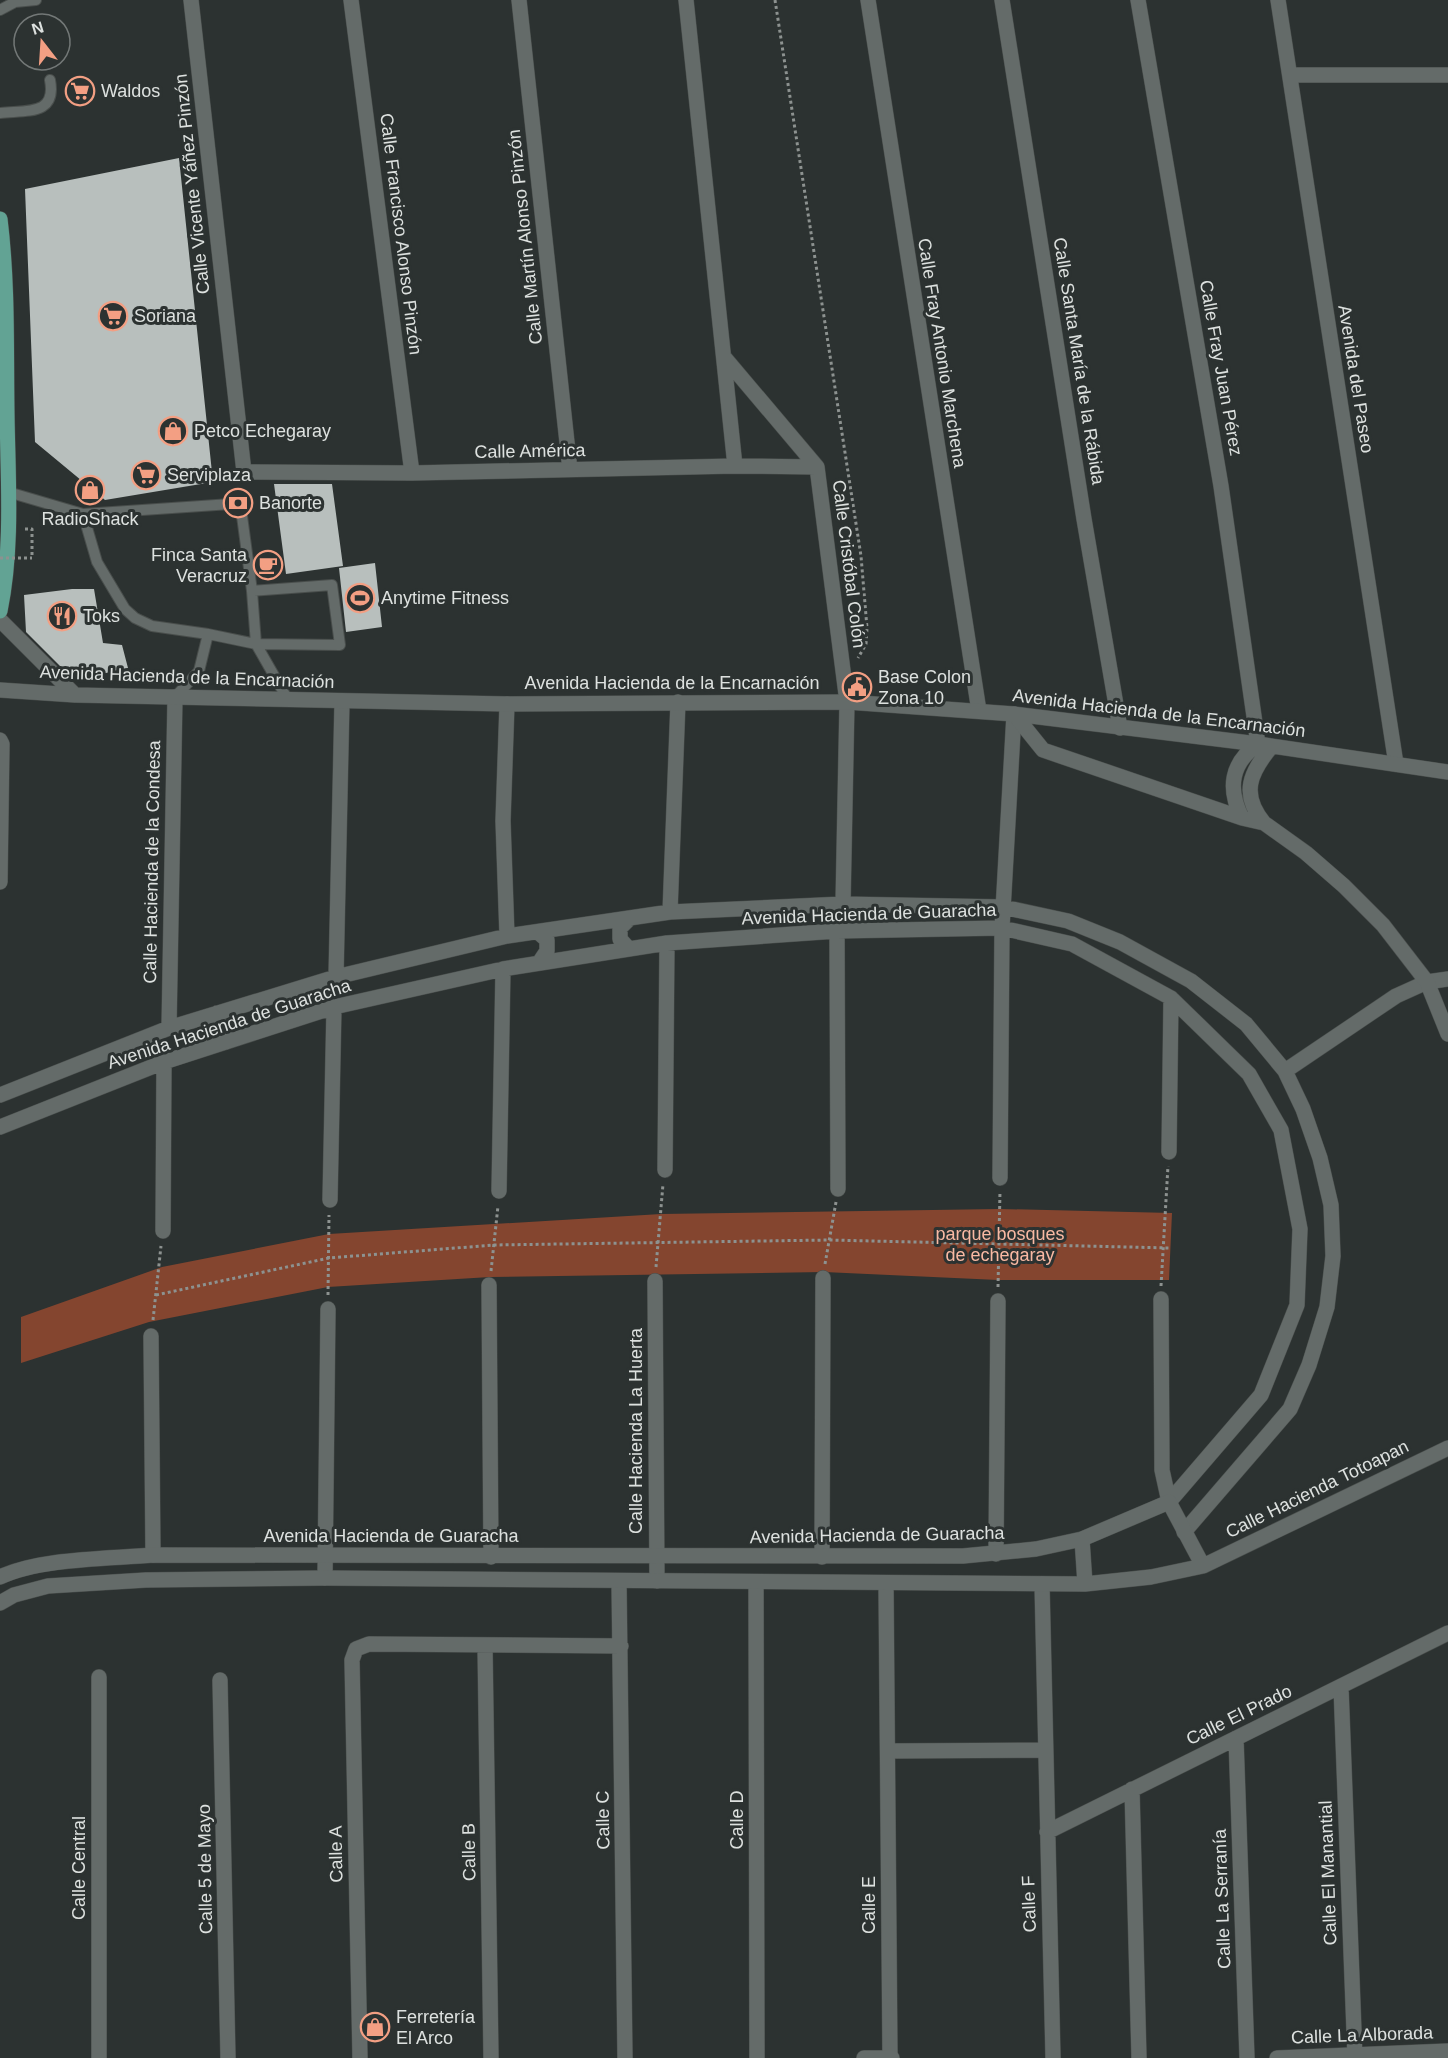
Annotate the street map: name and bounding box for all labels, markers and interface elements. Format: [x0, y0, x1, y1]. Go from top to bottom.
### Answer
north arrow [12, 12, 72, 72]
text: N [30, 18, 46, 38]
street label: Calle Vicente Yáñez Pinzón [170, 73, 214, 295]
supermarket icon: Waldos [64, 75, 96, 107]
place label: Waldos [101, 81, 160, 101]
street label: Calle Francisco Alonso Pinzón [376, 112, 426, 356]
street label: Calle Martín Alonso Pinzón [504, 128, 546, 346]
street label: Calle Santa María de la Rábida [1050, 236, 1109, 487]
street label: Calle Fray Antonio Marchena [914, 237, 970, 470]
street label: Calle Fray Juan Pérez [1196, 279, 1246, 457]
supermarket icon: Soriana [97, 300, 129, 332]
street label: Avenida del Paseo [1334, 303, 1378, 455]
place label: Soriana [134, 306, 197, 326]
shop icon: Petco Echegaray [157, 415, 189, 447]
place label: Petco Echegaray [194, 421, 331, 441]
street label: Calle América [474, 440, 587, 462]
supermarket icon: Serviplaza [130, 459, 162, 491]
place label: Serviplaza [167, 465, 252, 485]
shop icon: RadioShack [74, 474, 106, 506]
street label: Calle Cristóbal Colón [829, 479, 869, 649]
bank icon: Banorte [222, 487, 254, 519]
place label: Banorte [259, 493, 322, 513]
place label: RadioShack [41, 509, 140, 529]
place label: Finca Santa Veracruz [151, 545, 248, 586]
cafe icon: Finca Santa Veracruz [252, 549, 284, 581]
sports icon: Anytime Fitness [344, 582, 376, 614]
place label: Anytime Fitness [381, 588, 509, 608]
restaurant icon: Toks [46, 600, 78, 632]
place label: Toks [83, 606, 120, 626]
street label: Avenida Hacienda de la Encarnación [39, 662, 335, 692]
place label: Base Colon Zona 10 [878, 667, 971, 708]
public building icon: Base Colon Zona 10 [841, 671, 873, 703]
street label: Avenida Hacienda de la Encarnación [525, 673, 819, 693]
street label: Avenida Hacienda de la Encarnación [1011, 685, 1307, 741]
street label: Calle Hacienda de la Condesa [140, 739, 164, 984]
street label: Avenida Hacienda de Guaracha [741, 900, 998, 928]
street label: Avenida Hacienda de Guaracha [105, 975, 354, 1073]
park label: parque bosques de echegaray [935, 1224, 1065, 1265]
street label: Calle Hacienda La Huerta [626, 1327, 646, 1534]
street label: Calle Hacienda Totoapan [1222, 1436, 1412, 1542]
street label: Avenida Hacienda de Guaracha [749, 1523, 1006, 1547]
street label: Avenida Hacienda de Guaracha [264, 1526, 519, 1546]
street label: Calle El Prado [1183, 1681, 1295, 1749]
street label: Calle C [592, 1790, 614, 1850]
street label: Calle D [727, 1790, 747, 1850]
street label: Calle El Manantial [1315, 1800, 1341, 1946]
street label: Calle 5 de Mayo [194, 1804, 216, 1934]
street label: Calle Central [69, 1816, 89, 1920]
street label: Calle B [458, 1823, 480, 1881]
street label: Calle A [326, 1825, 346, 1883]
street label: Calle La Serranía [1210, 1828, 1234, 1969]
street label: Calle F [1018, 1875, 1040, 1933]
street label: Calle E [859, 1876, 879, 1934]
place label: Ferretería El Arco [396, 2007, 476, 2048]
shop icon: Ferretería El Arco [359, 2011, 391, 2043]
street label: Calle La Alborada [1291, 2022, 1434, 2047]

